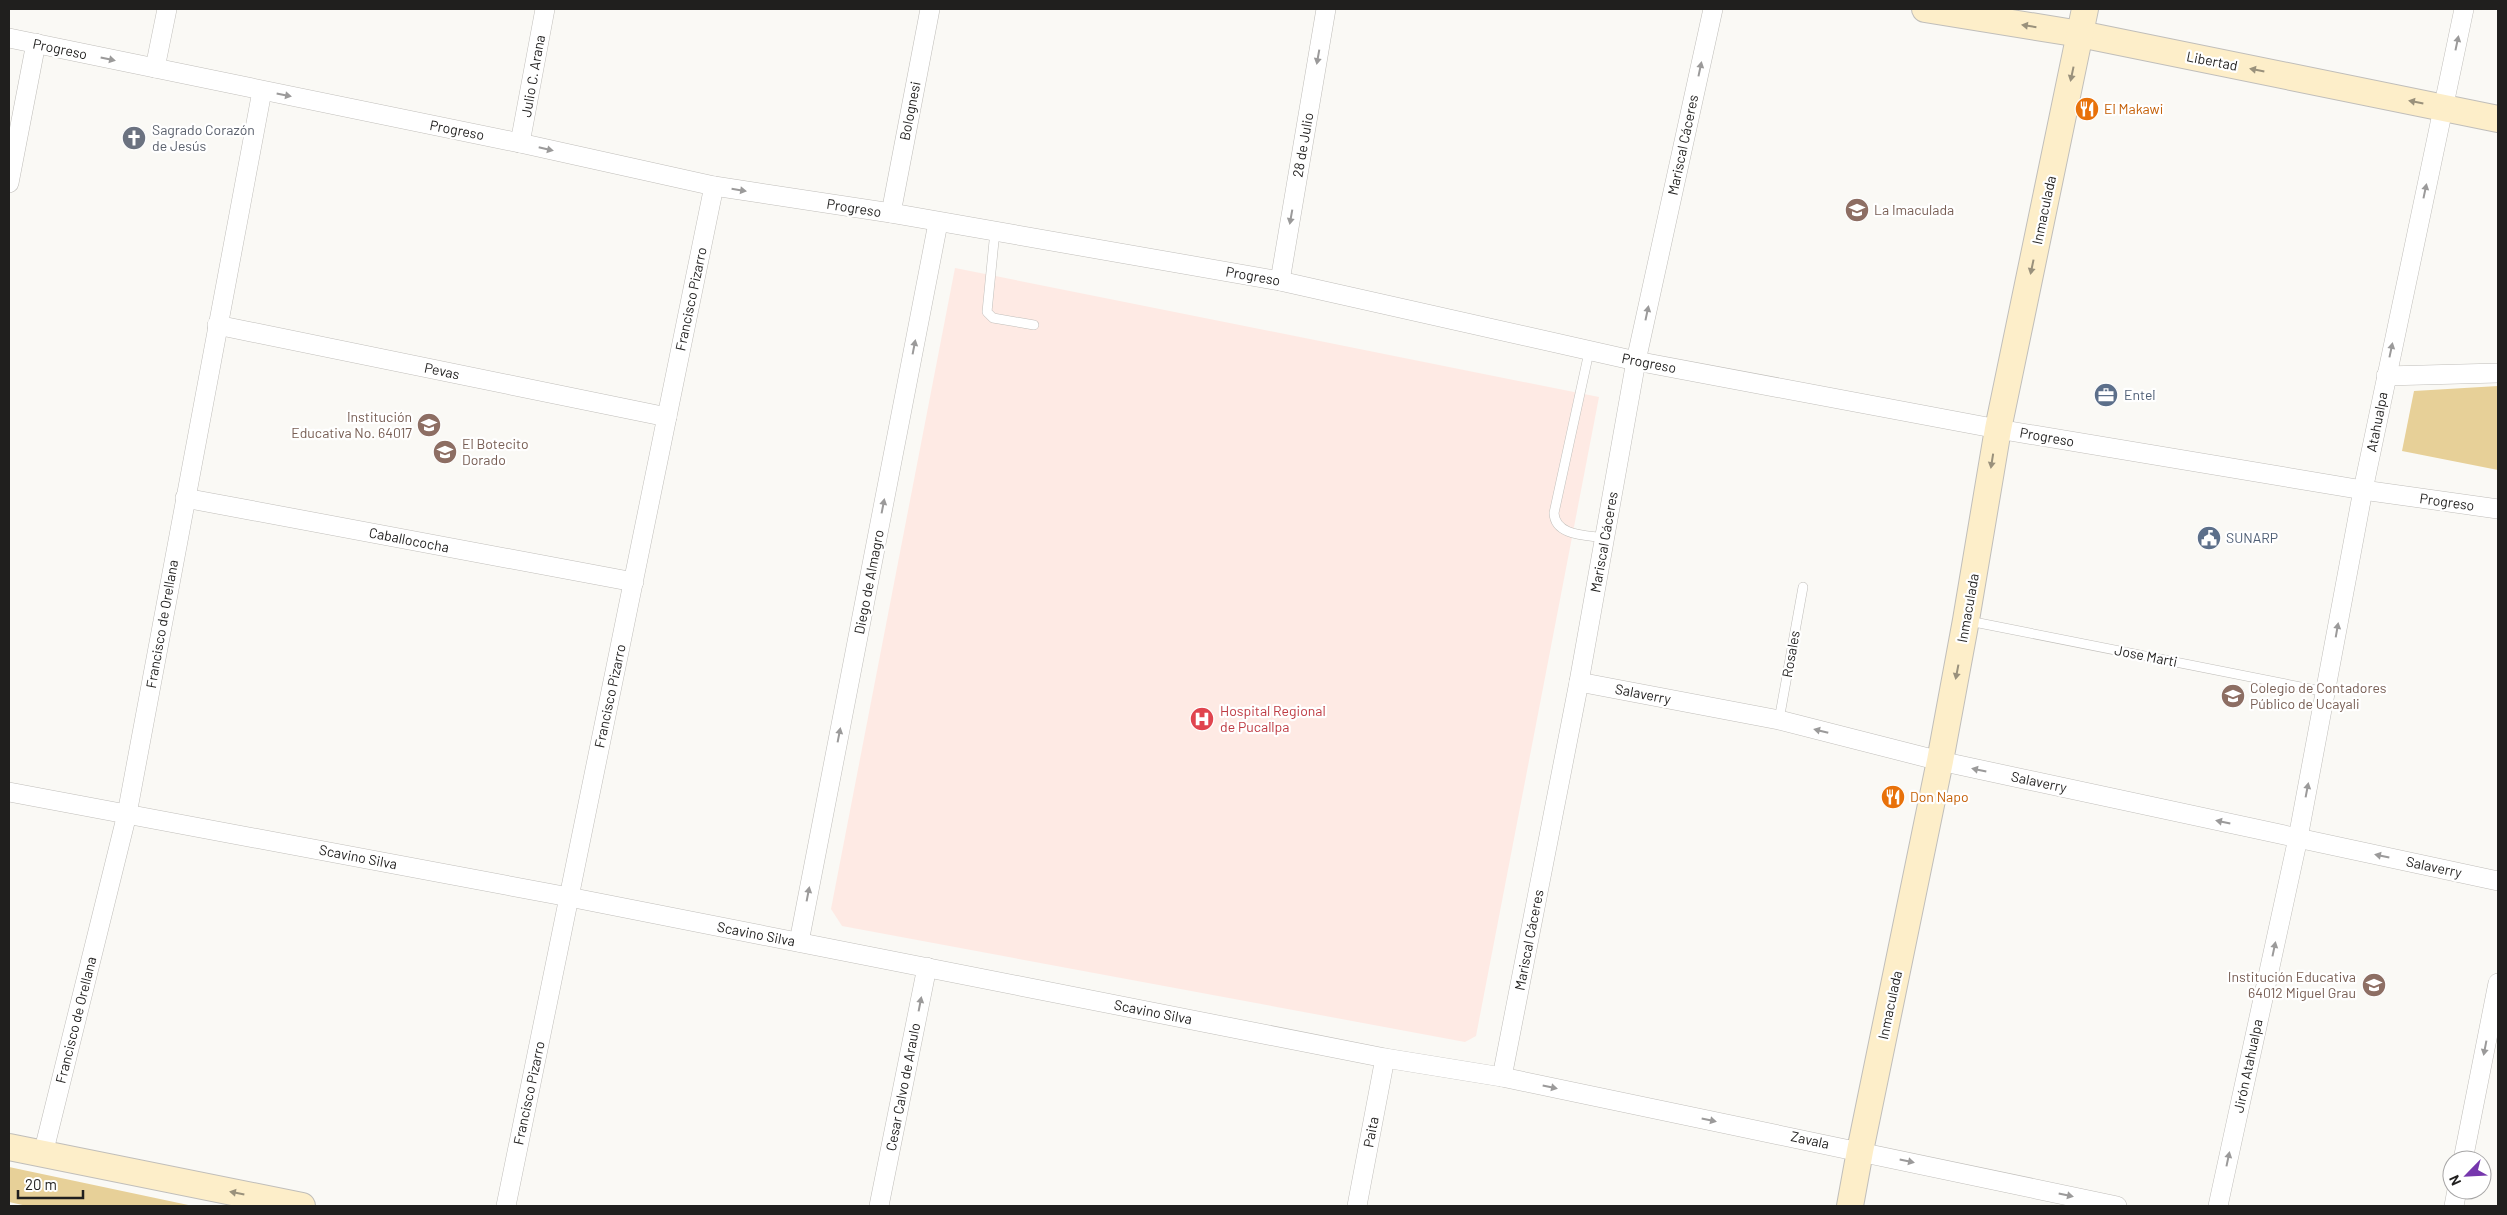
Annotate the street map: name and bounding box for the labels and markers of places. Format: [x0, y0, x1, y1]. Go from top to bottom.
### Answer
restaurant icon: El Makawi [2074, 96, 2100, 122]
place label: El Makawi [2104, 100, 2163, 117]
place label: Sagrado Corazón de Jesús [152, 121, 255, 154]
church icon: Sagrado Corazón de Jesús [121, 125, 147, 151]
school or university icon: La Imaculada [1844, 197, 1870, 223]
place label: La Imaculada [1874, 201, 1954, 218]
office icon: Entel [2093, 382, 2119, 408]
place label: Entel [2124, 386, 2156, 403]
place label: Institución Educativa No. 64017 [291, 408, 412, 441]
school or university icon: Institución Educativa No. 64017 [416, 412, 442, 438]
place label: El Botecito Dorado [462, 435, 529, 468]
school or university icon: El Botecito Dorado [432, 439, 458, 465]
public building icon: SUNARP [2196, 525, 2222, 551]
place label: SUNARP [2226, 529, 2278, 546]
place label: Colegio de Contadores Público de Ucayali [2250, 679, 2387, 712]
school or university icon: Colegio de Contadores Público de Ucayali [2220, 683, 2246, 709]
place label: Hospital Regional de Pucallpa [1220, 702, 1326, 735]
hospital icon: Hospital Regional de Pucallpa [1189, 706, 1215, 732]
restaurant icon: Don Napo [1880, 784, 1906, 810]
place label: Don Napo [1910, 788, 1969, 805]
place label: Institución Educativa 64012 Miguel Grau [2228, 968, 2356, 1001]
school or university icon: Institución Educativa 64012 Miguel Grau [2361, 972, 2387, 998]

